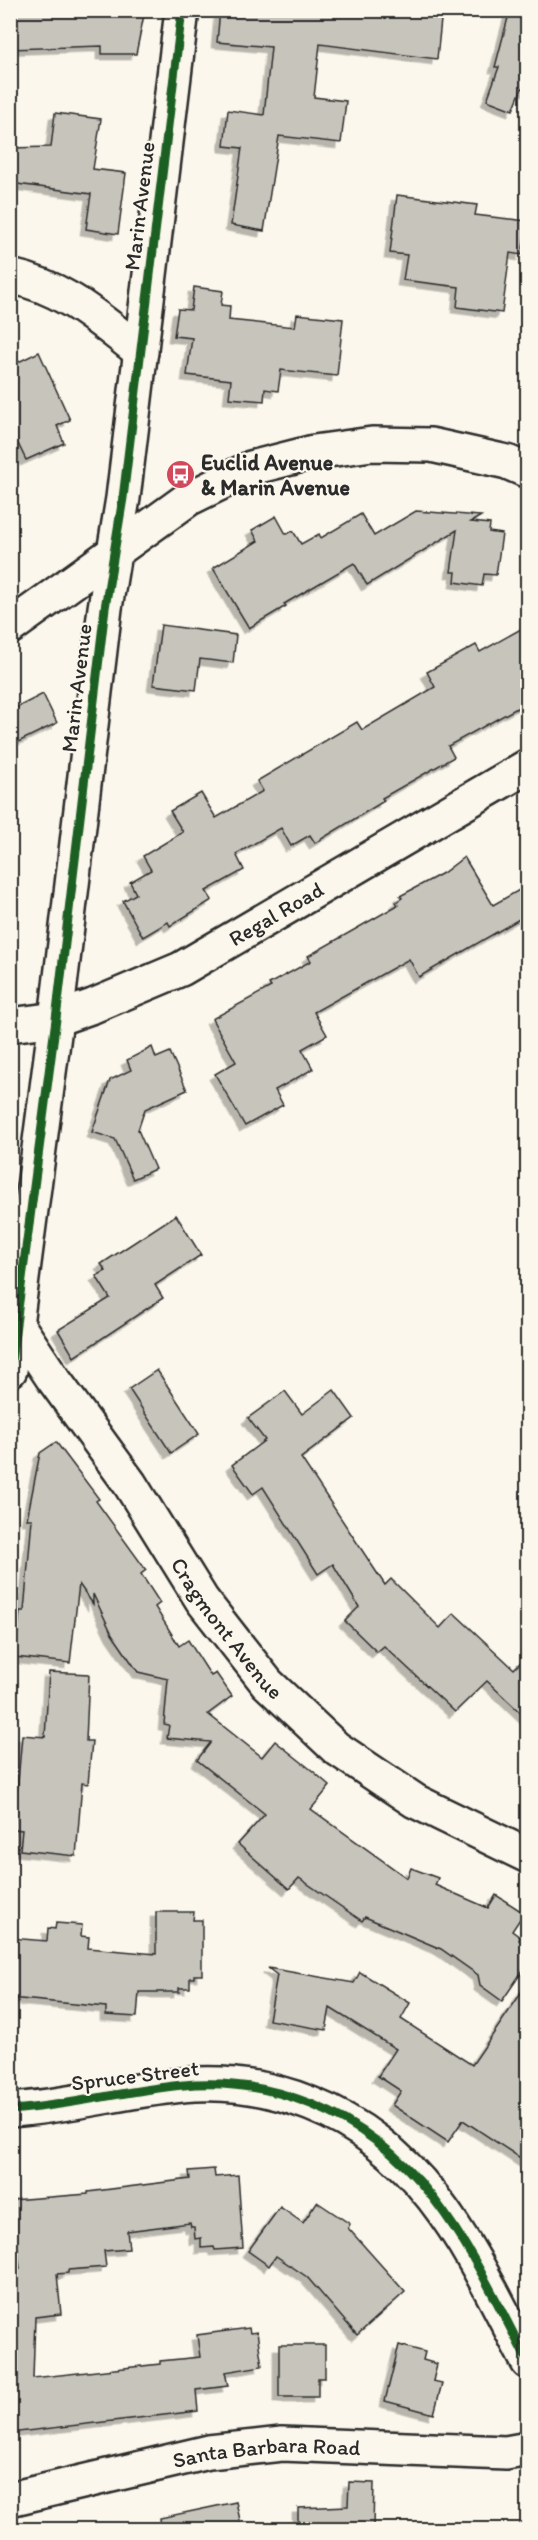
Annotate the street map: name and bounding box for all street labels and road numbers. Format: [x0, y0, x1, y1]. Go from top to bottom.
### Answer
street label: Marin Avenue [118, 140, 161, 272]
street label: Marin Avenue [55, 622, 98, 754]
street label: Regal Road [224, 876, 328, 952]
street label: Cragmont Avenue [165, 1552, 288, 1705]
street label: Spruce Street [70, 2054, 200, 2097]
street label: Santa Barbara Road [170, 2431, 361, 2474]

